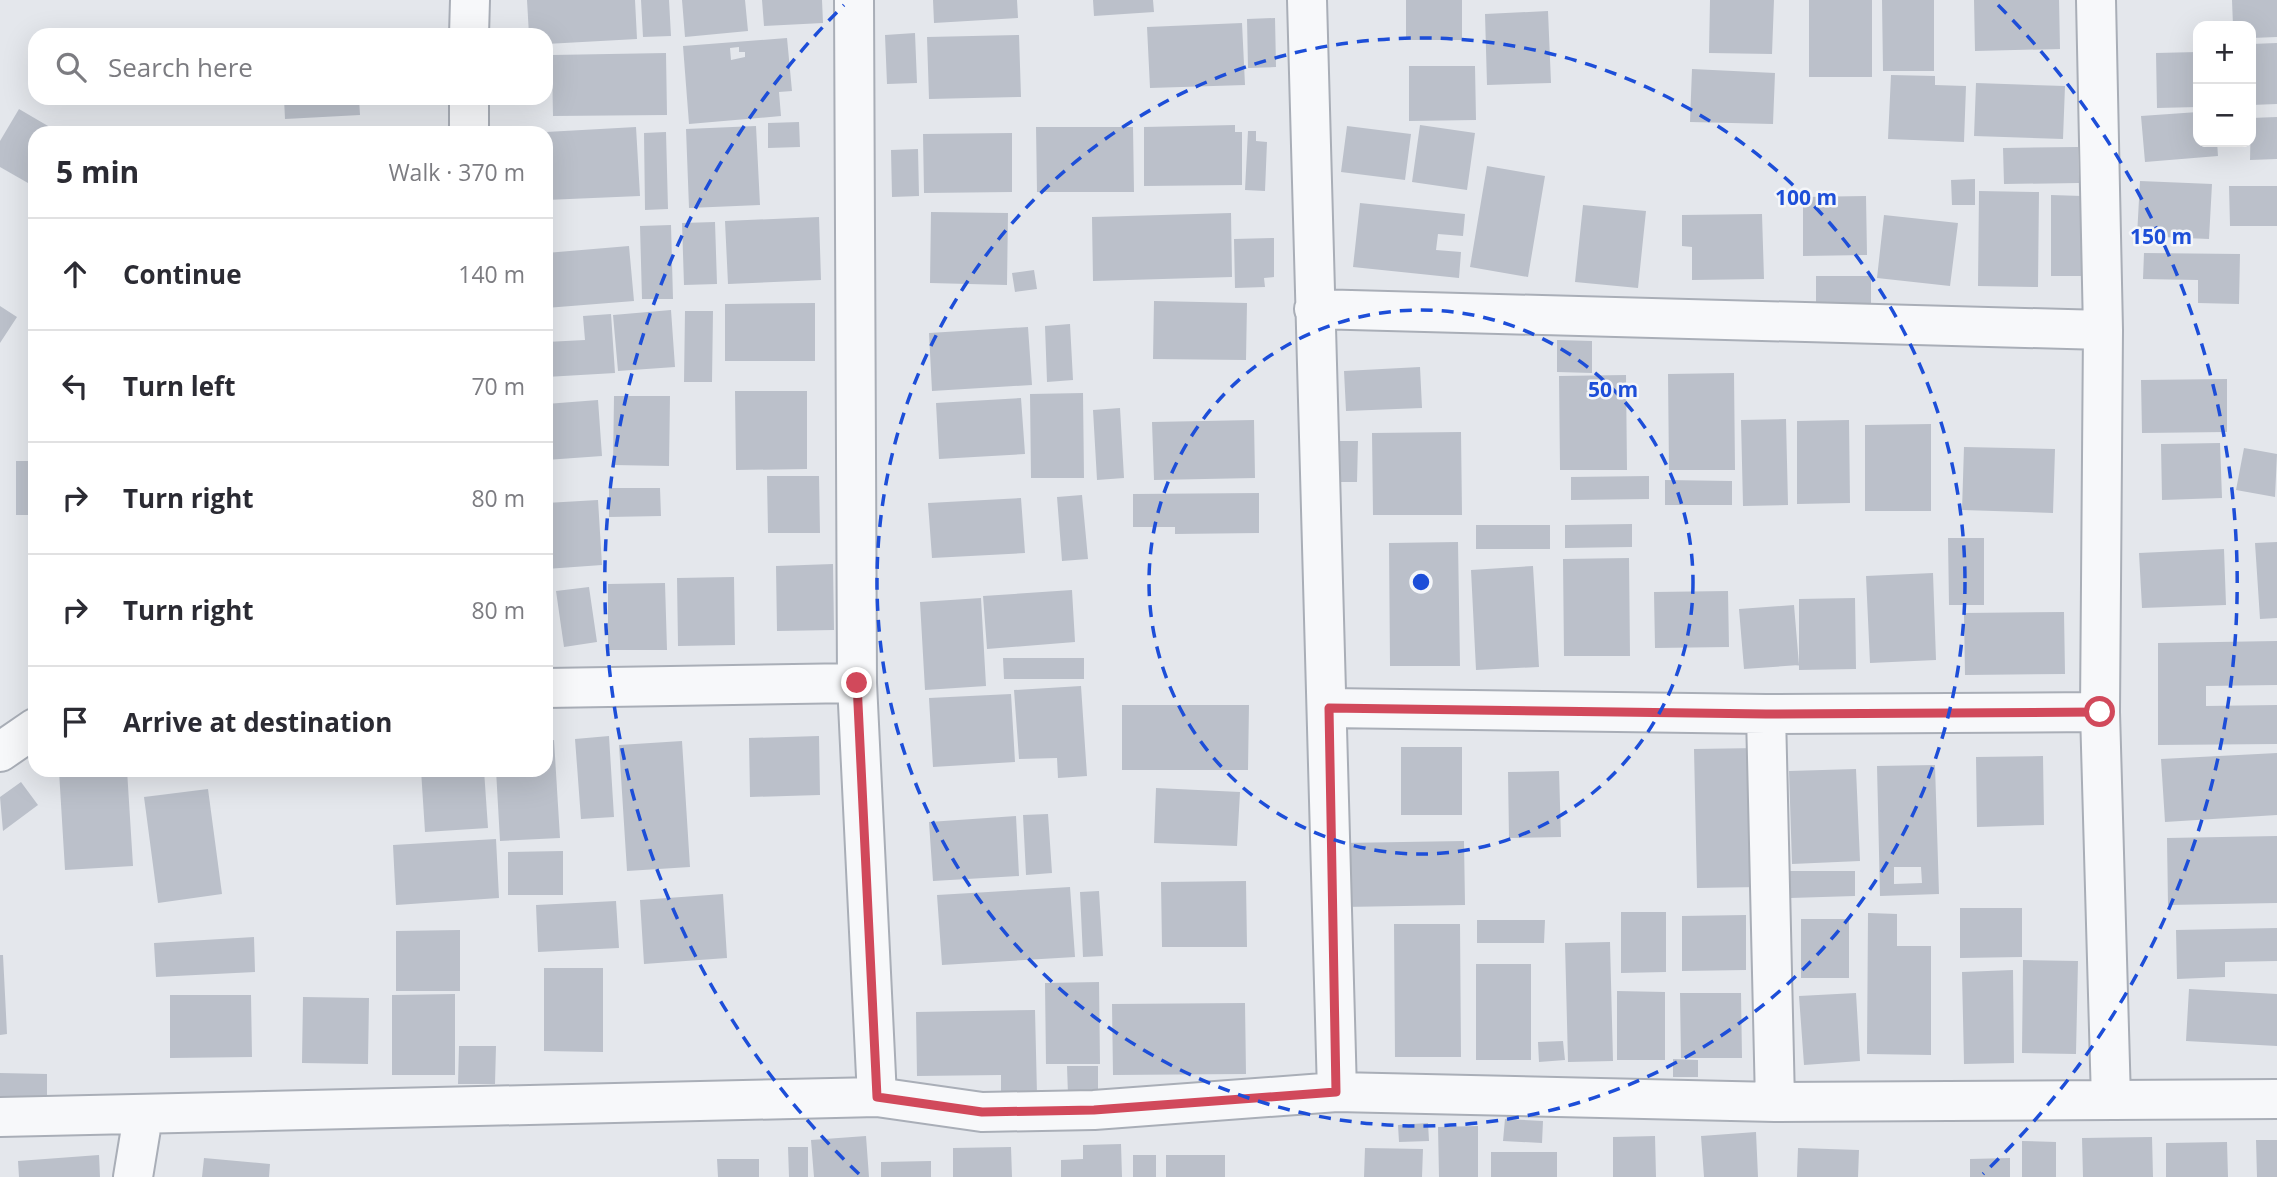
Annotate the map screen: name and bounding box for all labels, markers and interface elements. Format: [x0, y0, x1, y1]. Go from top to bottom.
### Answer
map controls [2193, 21, 2256, 147]
button: + [2193, 21, 2256, 84]
search box [28, 28, 553, 105]
icon: search [52, 48, 90, 86]
text: Search here [108, 49, 253, 85]
button: − [2193, 84, 2256, 147]
text: 5 min [56, 151, 139, 192]
text: Walk · 370 m [388, 156, 525, 188]
text: 100 m [1775, 183, 1837, 211]
text: 150 m [2130, 222, 2192, 250]
icon: ahead [56, 255, 94, 293]
text: Continue [123, 256, 242, 292]
text: 140 m [458, 258, 525, 290]
icon: left [56, 367, 94, 405]
text: Turn left [123, 368, 235, 404]
text: 70 m [471, 370, 525, 402]
text: 50 m [1588, 375, 1638, 403]
icon: right [56, 479, 94, 517]
text: Turn right [123, 480, 254, 516]
text: 80 m [471, 482, 525, 514]
centre of rings [1409, 570, 1433, 594]
icon: right [56, 591, 94, 629]
text: Turn right [123, 592, 254, 628]
text: 80 m [471, 594, 525, 626]
route end [841, 667, 872, 698]
route start [2084, 696, 2115, 727]
icon: arrive [56, 703, 94, 741]
text: Arrive at destination [123, 704, 392, 740]

